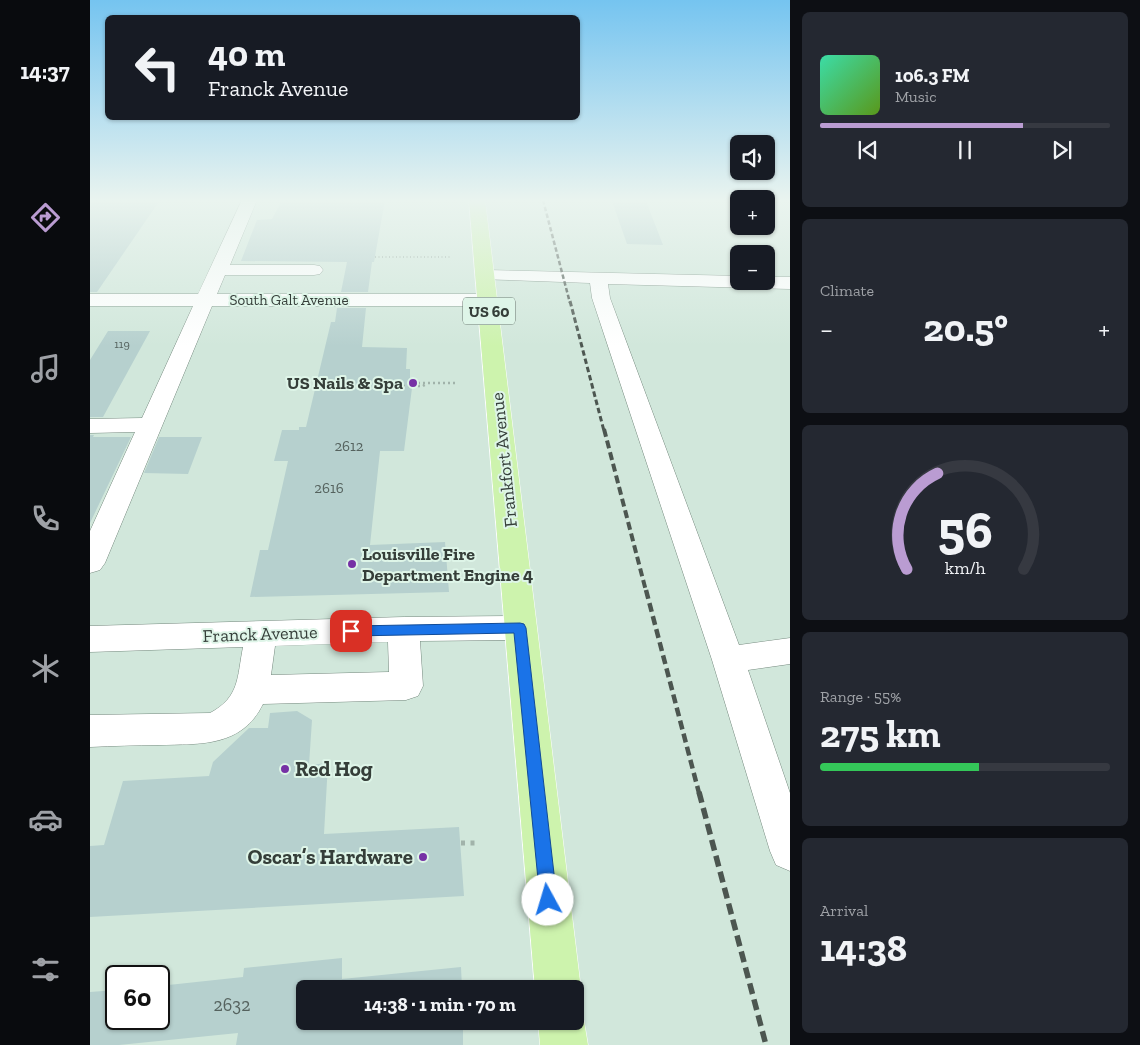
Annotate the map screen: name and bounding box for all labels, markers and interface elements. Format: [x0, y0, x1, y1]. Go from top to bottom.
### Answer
text: 40 m [208, 33, 285, 75]
icon: left [125, 35, 190, 100]
text: 14:37 [20, 58, 70, 85]
text: 106.3 FM [895, 64, 970, 87]
text: Franck Avenue [208, 75, 348, 102]
text: Music [895, 87, 937, 106]
map controls [730, 135, 775, 290]
button: sound [730, 135, 775, 180]
icon: previous [854, 136, 882, 164]
icon: pause [951, 136, 979, 164]
icon: next [1048, 136, 1076, 164]
button: + [730, 190, 775, 235]
icon: directions [28, 200, 63, 235]
button: − [730, 245, 775, 290]
text: Climate [820, 281, 874, 300]
street label: South Galt Avenue [230, 291, 348, 309]
road number: US 60 [463, 298, 515, 324]
text: 20.5° [923, 305, 1008, 351]
text: − [820, 313, 833, 346]
text: + [1098, 313, 1110, 346]
house number: 119 [114, 337, 130, 351]
icon: music [28, 351, 63, 386]
place label: US Nails & Spa [287, 372, 403, 394]
marker: US Nails & Spa [407, 377, 419, 389]
street label: Frankfort Avenue [486, 391, 522, 529]
house number: 2612 [334, 437, 364, 455]
house number: 2616 [314, 479, 344, 497]
text: 56 [937, 499, 993, 561]
icon: phone [28, 501, 63, 536]
place label: Louisville Fire Department Engine 4 [362, 543, 533, 586]
text: km/h [945, 557, 985, 579]
marker: Louisville Fire Department Engine 4 [346, 558, 358, 570]
pin [330, 610, 372, 652]
icon: arrive [337, 617, 365, 645]
street label: Franck Avenue [202, 621, 318, 647]
icon: climate [28, 651, 63, 686]
text: Range · 55% [820, 687, 901, 706]
text: 275 km [820, 711, 940, 757]
place label: Red Hog [295, 756, 373, 781]
marker: Red Hog [279, 763, 291, 775]
icon: car [28, 802, 63, 837]
place label: Oscar’s Hardware [247, 844, 413, 869]
marker: Oscar’s Hardware [417, 851, 429, 863]
position arrow [521, 873, 573, 925]
text: Arrival [820, 901, 868, 920]
text: 14:38 [820, 925, 907, 971]
icon: filters [28, 952, 63, 987]
speed limit sign: 60 [105, 965, 170, 1030]
text: 14:38 · 1 min · 70 m [364, 993, 516, 1016]
house number: 2632 [214, 994, 250, 1016]

